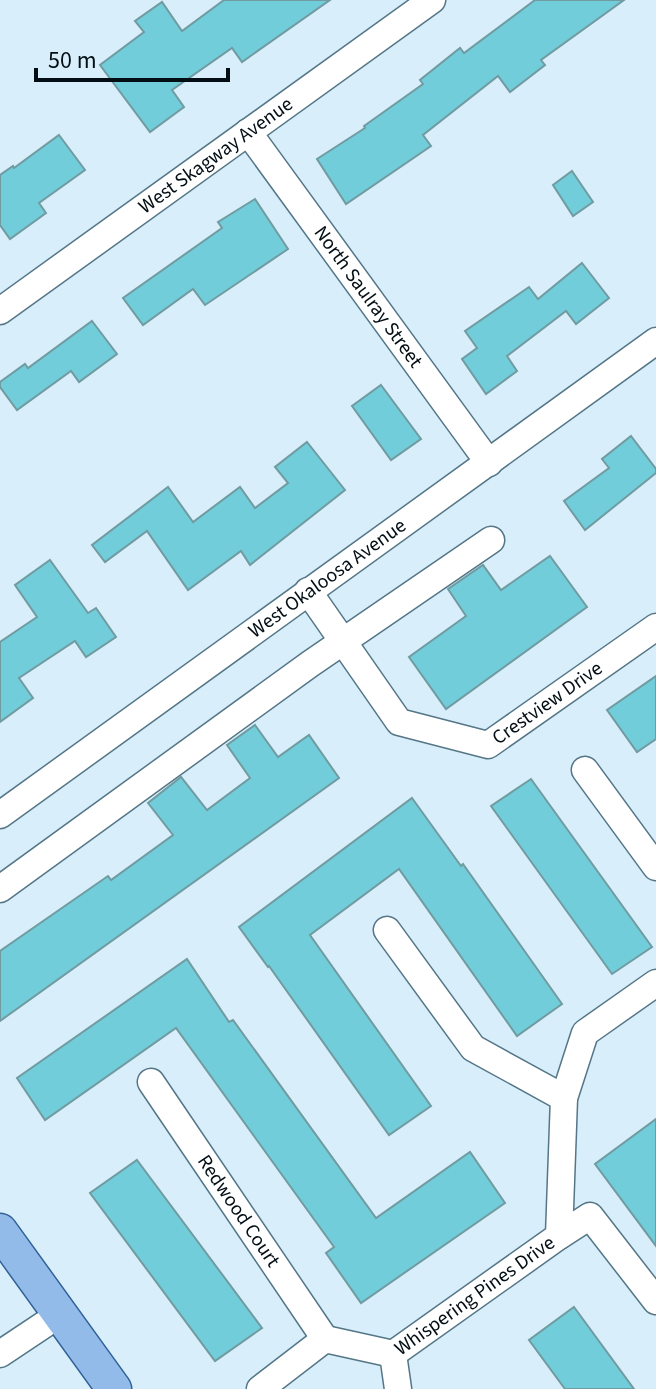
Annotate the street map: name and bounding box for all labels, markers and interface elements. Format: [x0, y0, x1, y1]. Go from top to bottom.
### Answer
scale bar [36, 32, 228, 82]
text: 50 m [48, 43, 97, 78]
street label: West Skagway Avenue [133, 90, 299, 221]
street label: North Saulray Street [307, 220, 429, 374]
street label: West Okaloosa Avenue [243, 512, 412, 645]
street label: Crestview Drive [487, 655, 608, 752]
street label: Redwood Court [190, 1149, 287, 1273]
street label: Whispering Pines Drive [389, 1229, 561, 1363]

